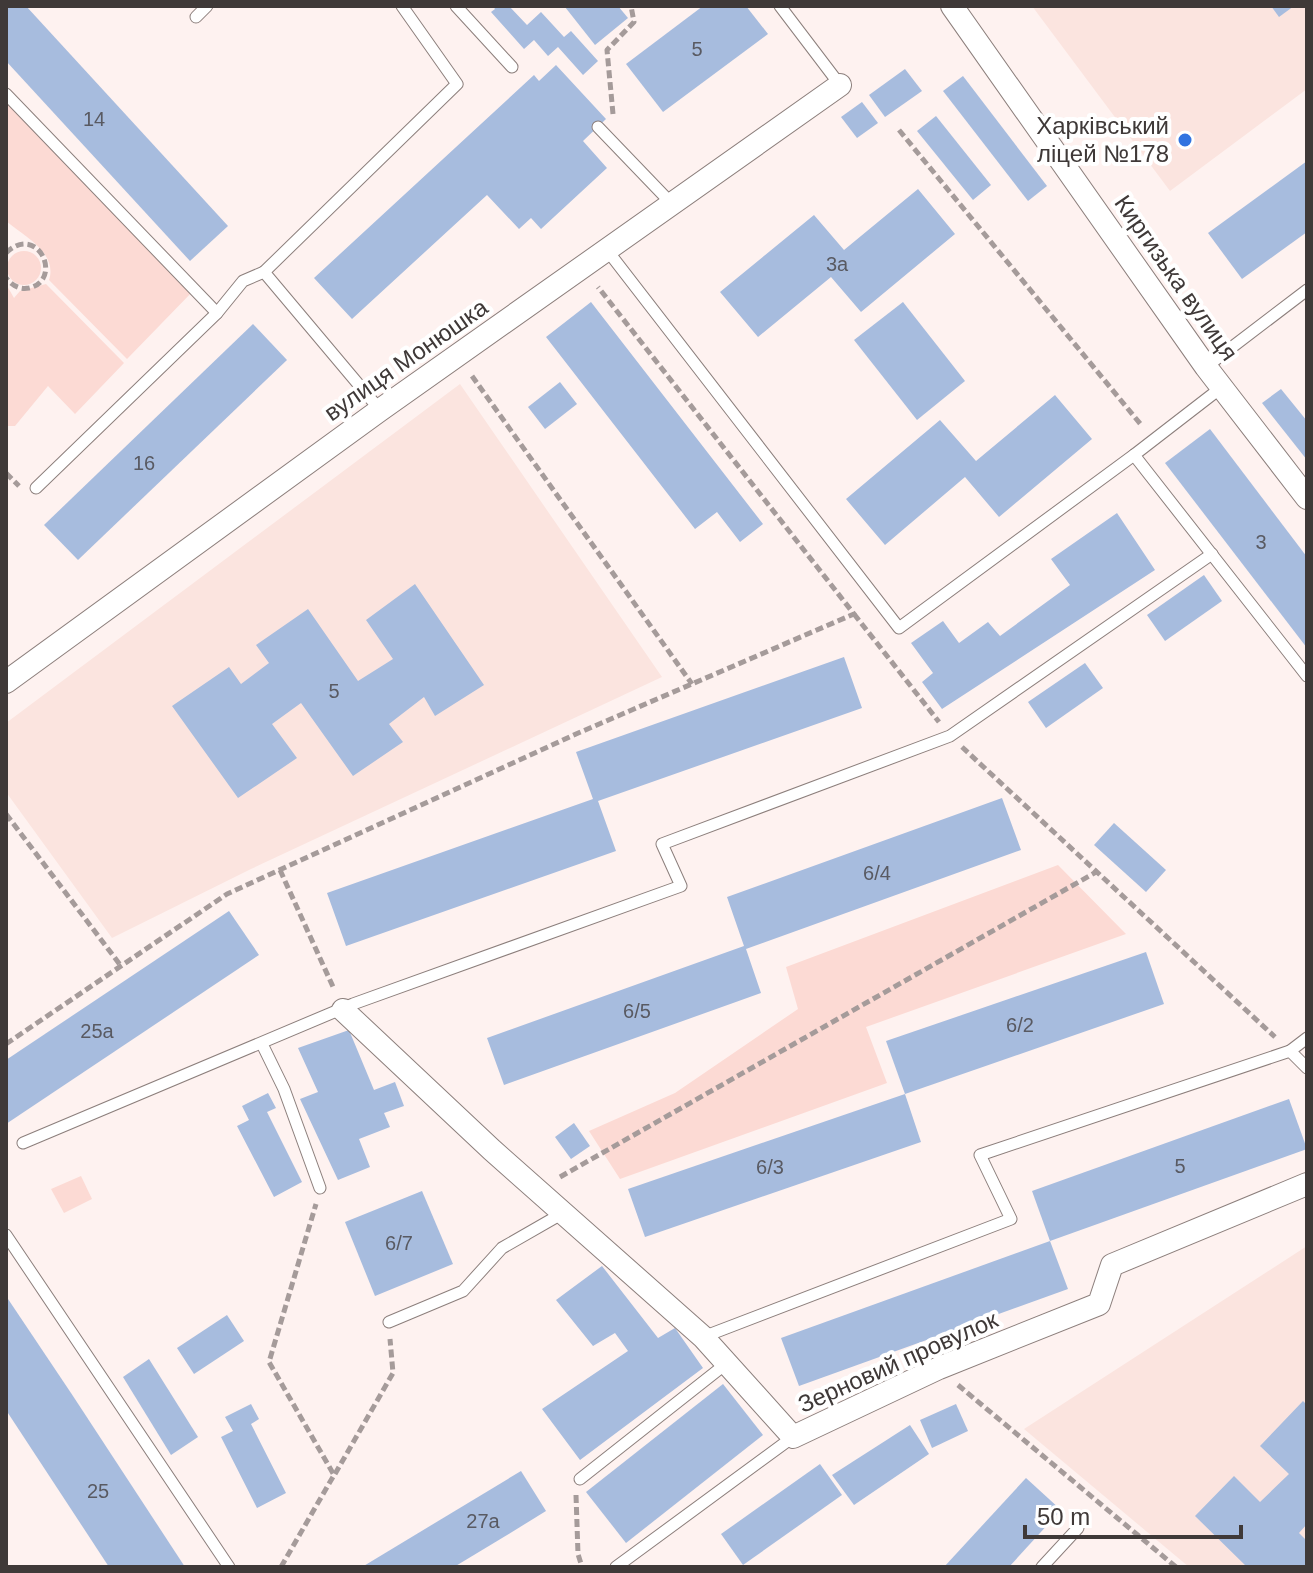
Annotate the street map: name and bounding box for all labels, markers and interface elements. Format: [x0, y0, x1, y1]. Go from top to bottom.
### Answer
house number: 5 [691, 38, 703, 60]
house number: 14 [83, 108, 105, 130]
place label: Харківський ліцей №178 [1036, 112, 1169, 167]
marker: Харківський ліцей №178 [1176, 131, 1194, 149]
street label: Киргизька вулиця [1109, 190, 1243, 365]
house number: 3а [826, 253, 849, 275]
street label: вулиця Монюшка [319, 293, 493, 426]
house number: 16 [133, 452, 155, 474]
house number: 3 [1255, 531, 1267, 553]
house number: 5 [328, 680, 340, 702]
house number: 6/4 [863, 862, 891, 884]
house number: 6/5 [623, 1000, 651, 1022]
house number: 6/2 [1006, 1014, 1034, 1036]
house number: 25а [80, 1020, 115, 1042]
house number: 5 [1174, 1155, 1186, 1177]
house number: 6/3 [756, 1156, 784, 1178]
house number: 6/7 [385, 1232, 413, 1254]
street label: Зерновий провулок [794, 1305, 1002, 1418]
house number: 25 [87, 1480, 109, 1502]
scale bar [1025, 1489, 1241, 1539]
text: 50 m [1037, 1503, 1090, 1530]
house number: 27а [466, 1510, 501, 1532]

